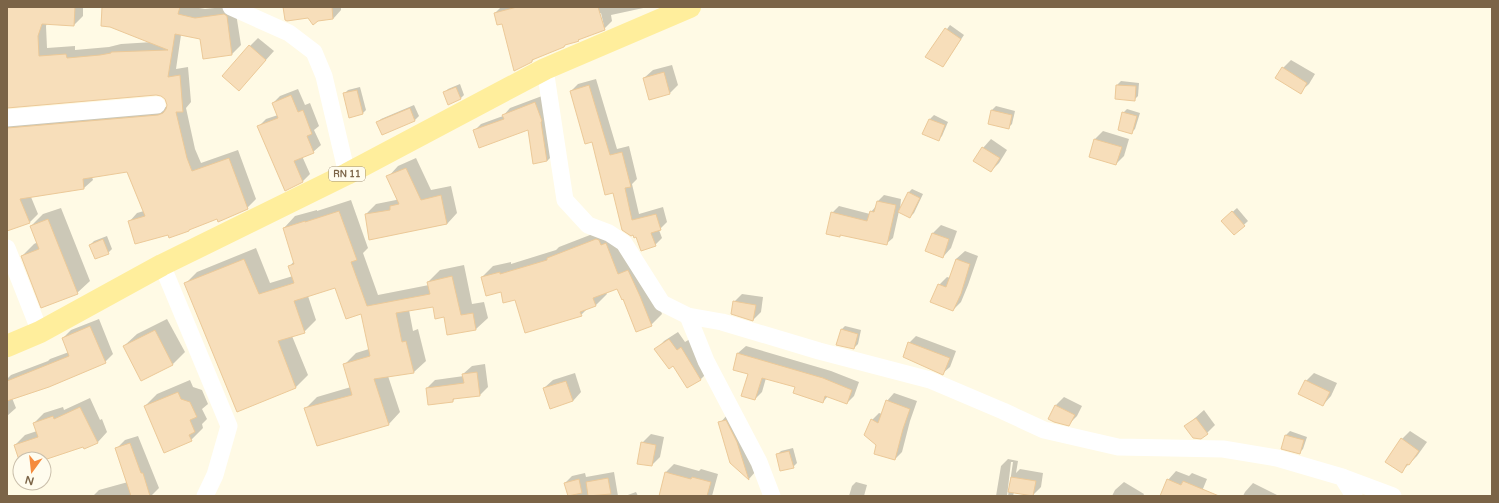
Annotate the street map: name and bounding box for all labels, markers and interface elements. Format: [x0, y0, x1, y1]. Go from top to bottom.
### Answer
road number: RN 11 [329, 167, 365, 181]
north arrow [12, 451, 52, 491]
text: N [24, 473, 35, 488]

